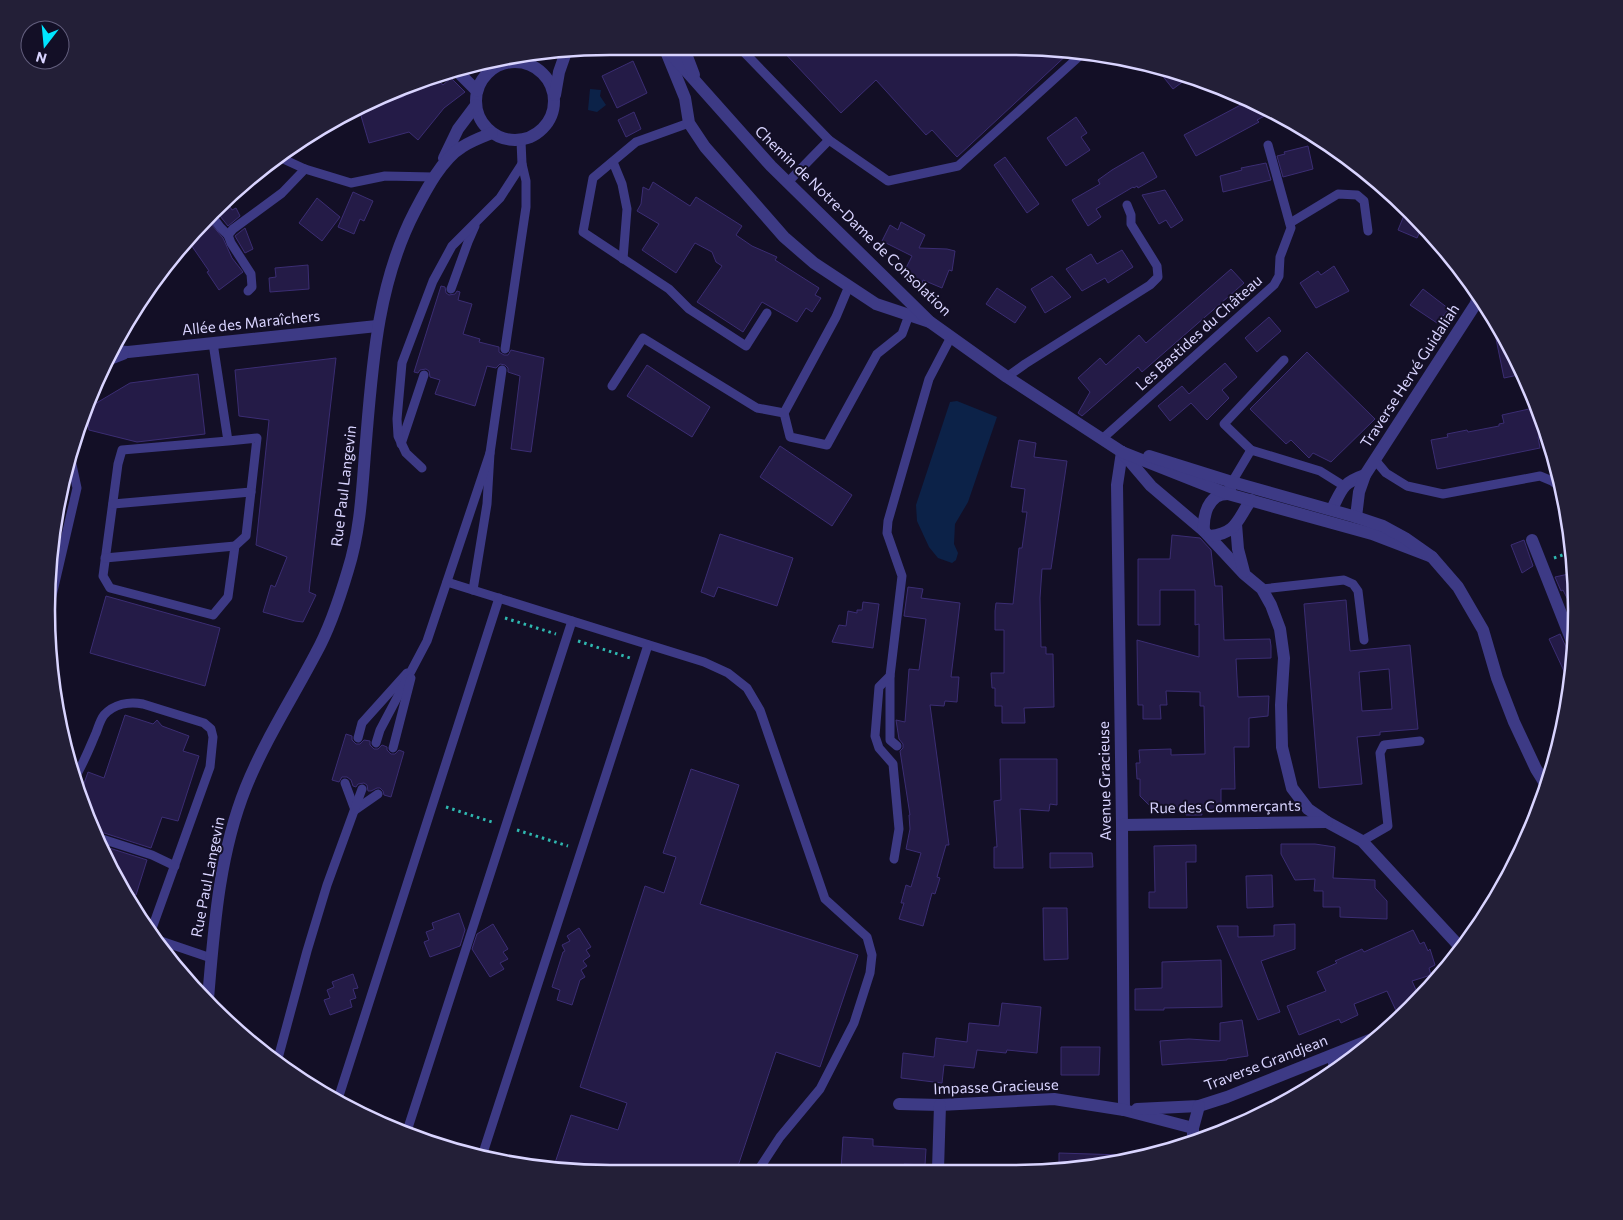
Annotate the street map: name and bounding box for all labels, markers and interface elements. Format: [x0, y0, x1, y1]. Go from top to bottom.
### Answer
north arrow [20, 20, 70, 70]
text: N [34, 48, 49, 68]
street label: Chemin de Notre-Dame de Consolation [752, 121, 956, 319]
street label: Les Bastides du Château [1132, 271, 1265, 394]
street label: Traverse Hervé Guidaliah [1356, 300, 1462, 451]
street label: Allée des Maraîchers [181, 306, 321, 338]
street label: Rue Paul Langevin [327, 424, 359, 548]
street label: Avenue Gracieuse [1094, 721, 1114, 841]
street label: Rue des Commerçants [1149, 796, 1301, 816]
street label: Rue Paul Langevin [187, 815, 228, 939]
street label: Traverse Grandjean [1201, 1030, 1330, 1094]
street label: Impasse Gracieuse [933, 1075, 1059, 1097]

